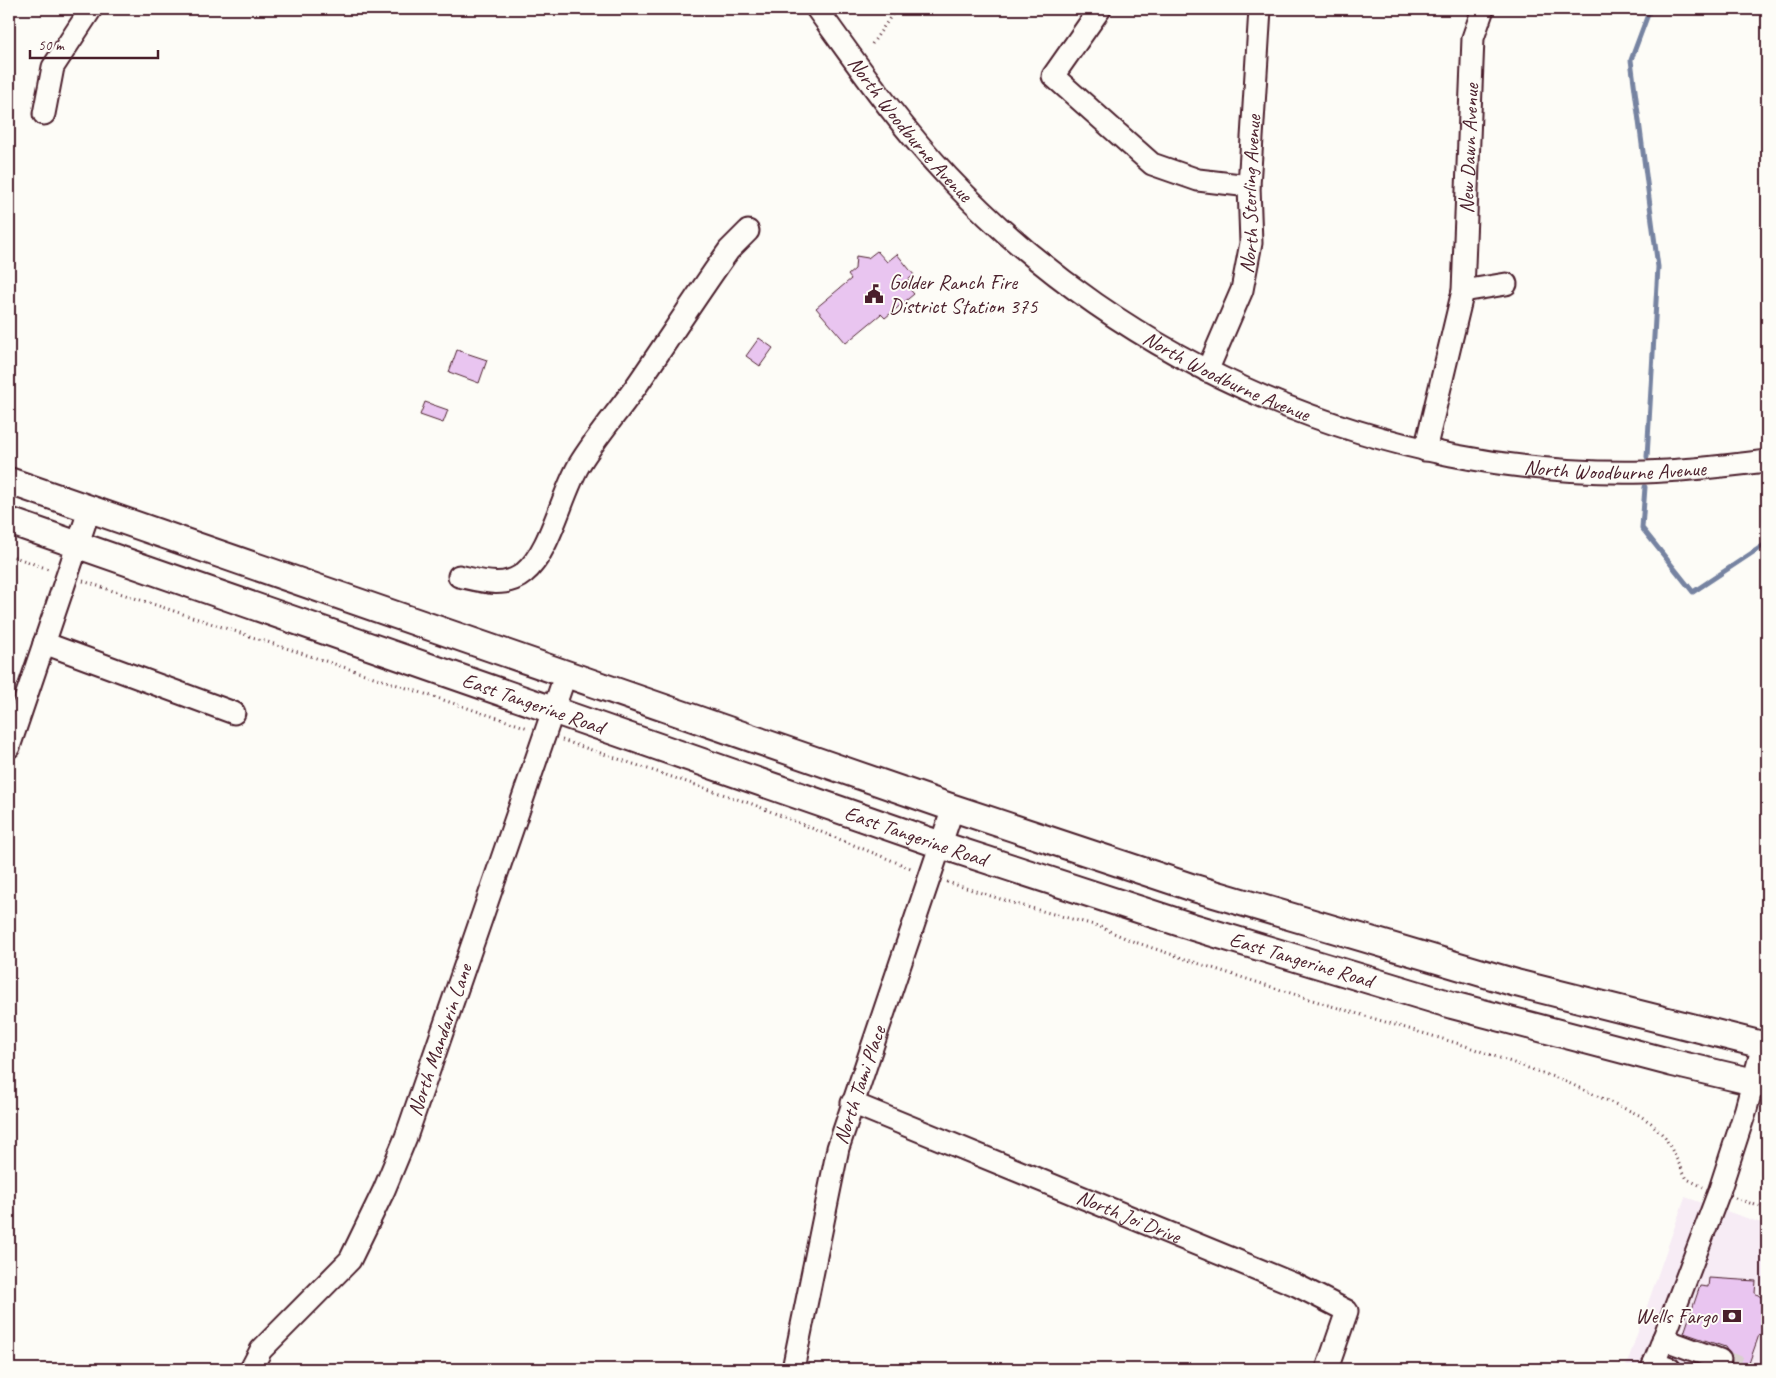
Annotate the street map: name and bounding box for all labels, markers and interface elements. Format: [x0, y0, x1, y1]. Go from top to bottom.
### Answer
scale bar [30, 28, 158, 60]
text: 50 m [38, 36, 65, 55]
street label: North Woodburne Avenue [842, 51, 979, 208]
street label: New Dawn Avenue [1453, 82, 1484, 214]
street label: North Sterling Avenue [1233, 113, 1266, 275]
place label: Golder Ranch Fire District Station 375 [889, 269, 1039, 319]
public building icon: Golder Ranch Fire District Station 375 [863, 283, 885, 305]
street label: North Woodburne Avenue [1138, 325, 1314, 427]
street label: North Woodburne Avenue [1523, 454, 1708, 485]
street label: East Tangerine Road [459, 667, 611, 741]
street label: East Tangerine Road [841, 800, 994, 873]
street label: East Tangerine Road [1227, 926, 1380, 995]
street label: North Mandarin Lane [401, 959, 478, 1119]
street label: North Tami Place [827, 1021, 892, 1147]
street label: North Joi Drive [1073, 1184, 1185, 1250]
place label: Wells Fargo [1635, 1303, 1719, 1329]
bank icon: Wells Fargo [1721, 1305, 1743, 1327]

